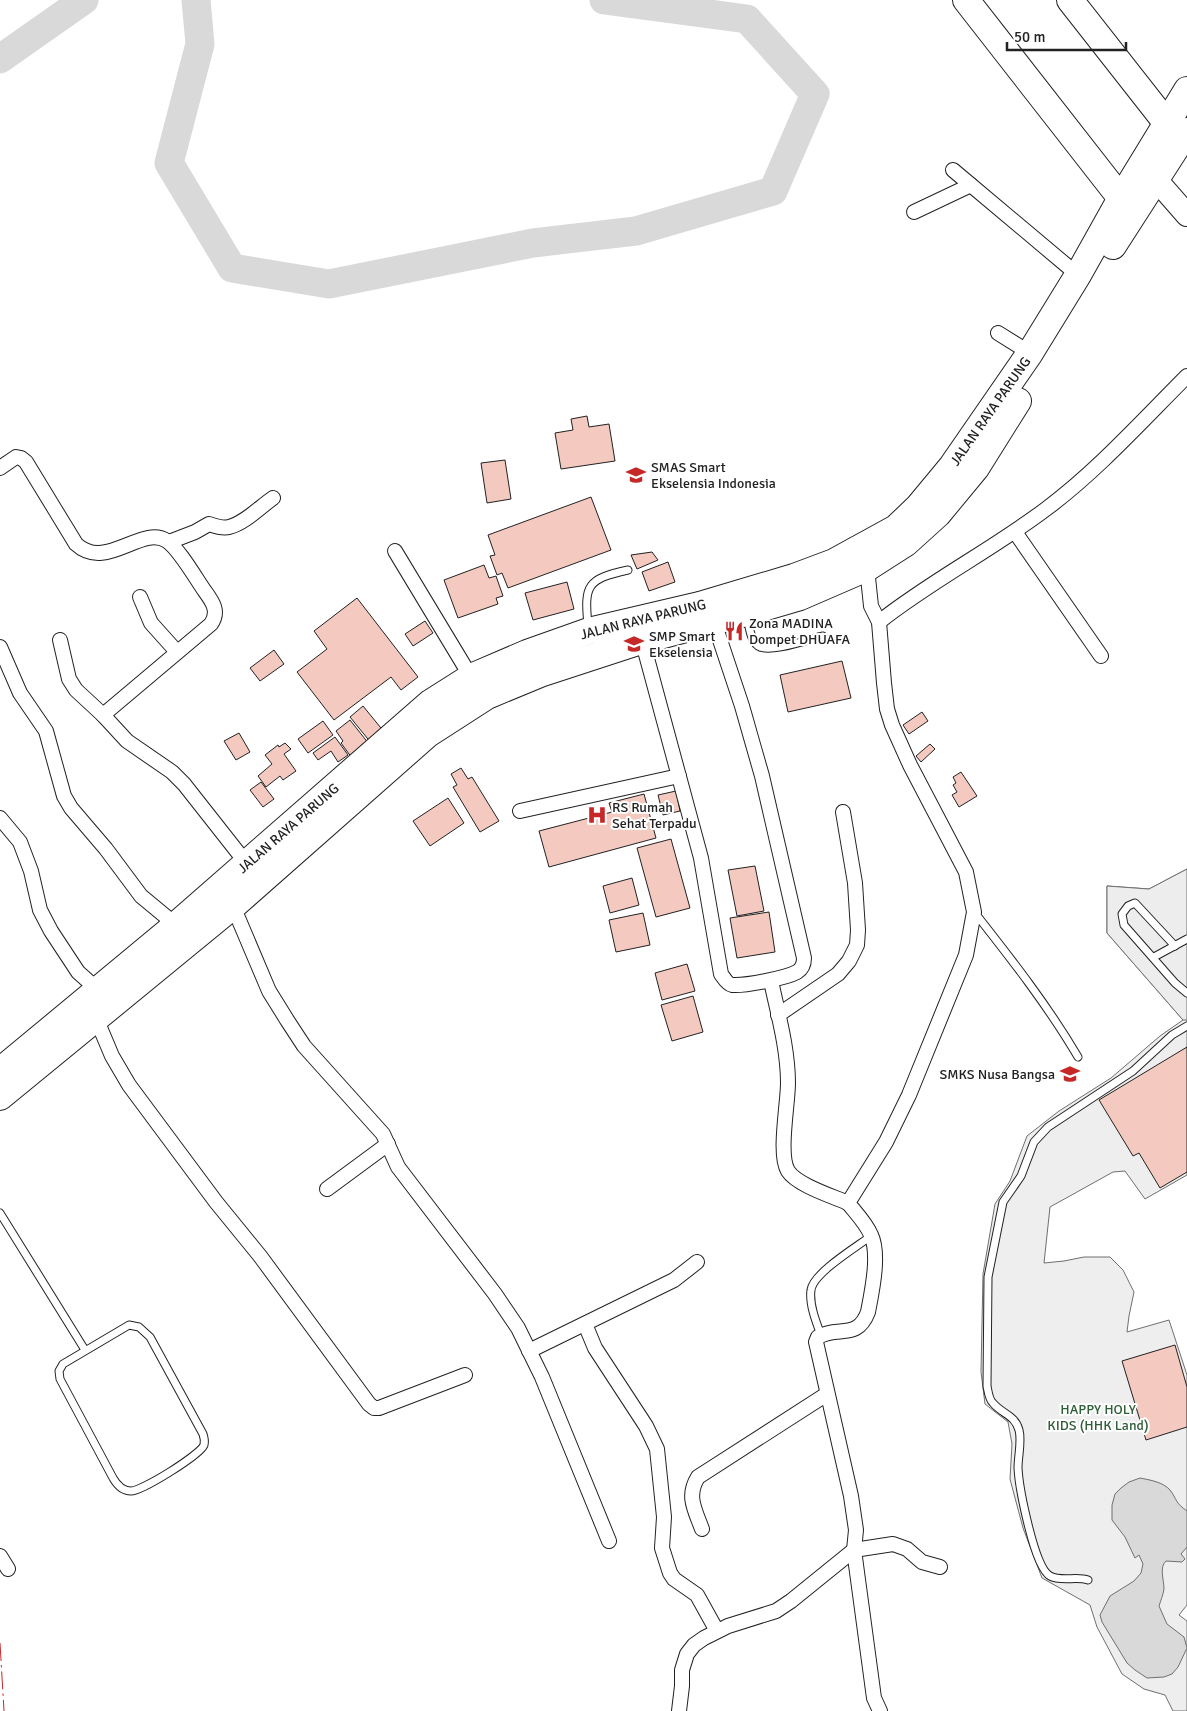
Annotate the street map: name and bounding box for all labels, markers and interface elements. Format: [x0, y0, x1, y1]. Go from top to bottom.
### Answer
scale bar [1007, 20, 1126, 52]
text: 50 m [1014, 28, 1045, 46]
street label: JALAN RAYA PARUNG [946, 354, 1034, 469]
place label: SMAS Smart Ekselensia Indonesia [651, 459, 776, 492]
school or university icon: SMAS Smart Ekselensia Indonesia [625, 464, 647, 486]
street label: JALAN RAYA PARUNG [579, 596, 708, 643]
place label: Zona MADINA Dompet DHUAFA [749, 615, 851, 648]
restaurant icon: Zona MADINA Dompet DHUAFA [723, 620, 745, 642]
place label: SMP Smart Ekselensia [649, 628, 715, 661]
school or university icon: SMP Smart Ekselensia [623, 633, 645, 655]
street label: JALAN RAYA PARUNG [234, 780, 343, 877]
place label: RS Rumah Sehat Terpadu [612, 799, 697, 832]
hospital icon: RS Rumah Sehat Terpadu [586, 804, 608, 826]
school or university icon: SMKS Nusa Bangsa [1059, 1063, 1081, 1085]
place label: SMKS Nusa Bangsa [940, 1066, 1055, 1083]
park label: HAPPY HOLY KIDS (HHK Land) [1047, 1401, 1149, 1434]

